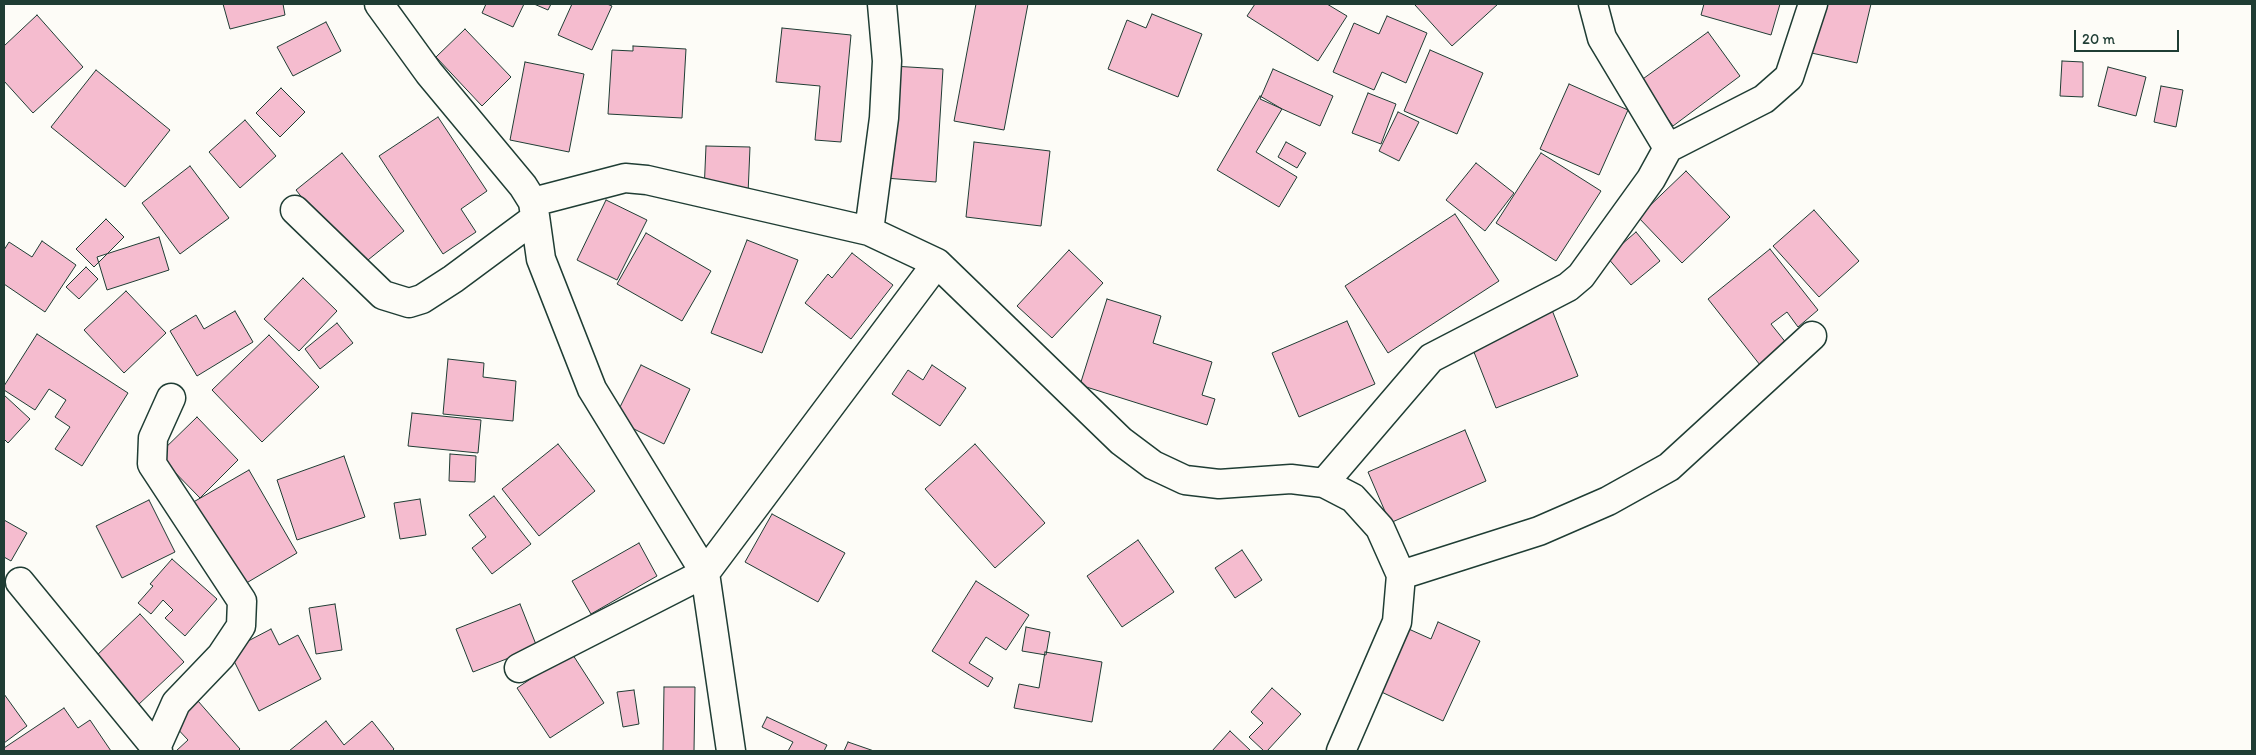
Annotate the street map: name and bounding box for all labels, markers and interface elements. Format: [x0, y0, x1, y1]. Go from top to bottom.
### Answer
scale bar [2076, 20, 2181, 52]
text: 20 m [2082, 30, 2115, 48]

